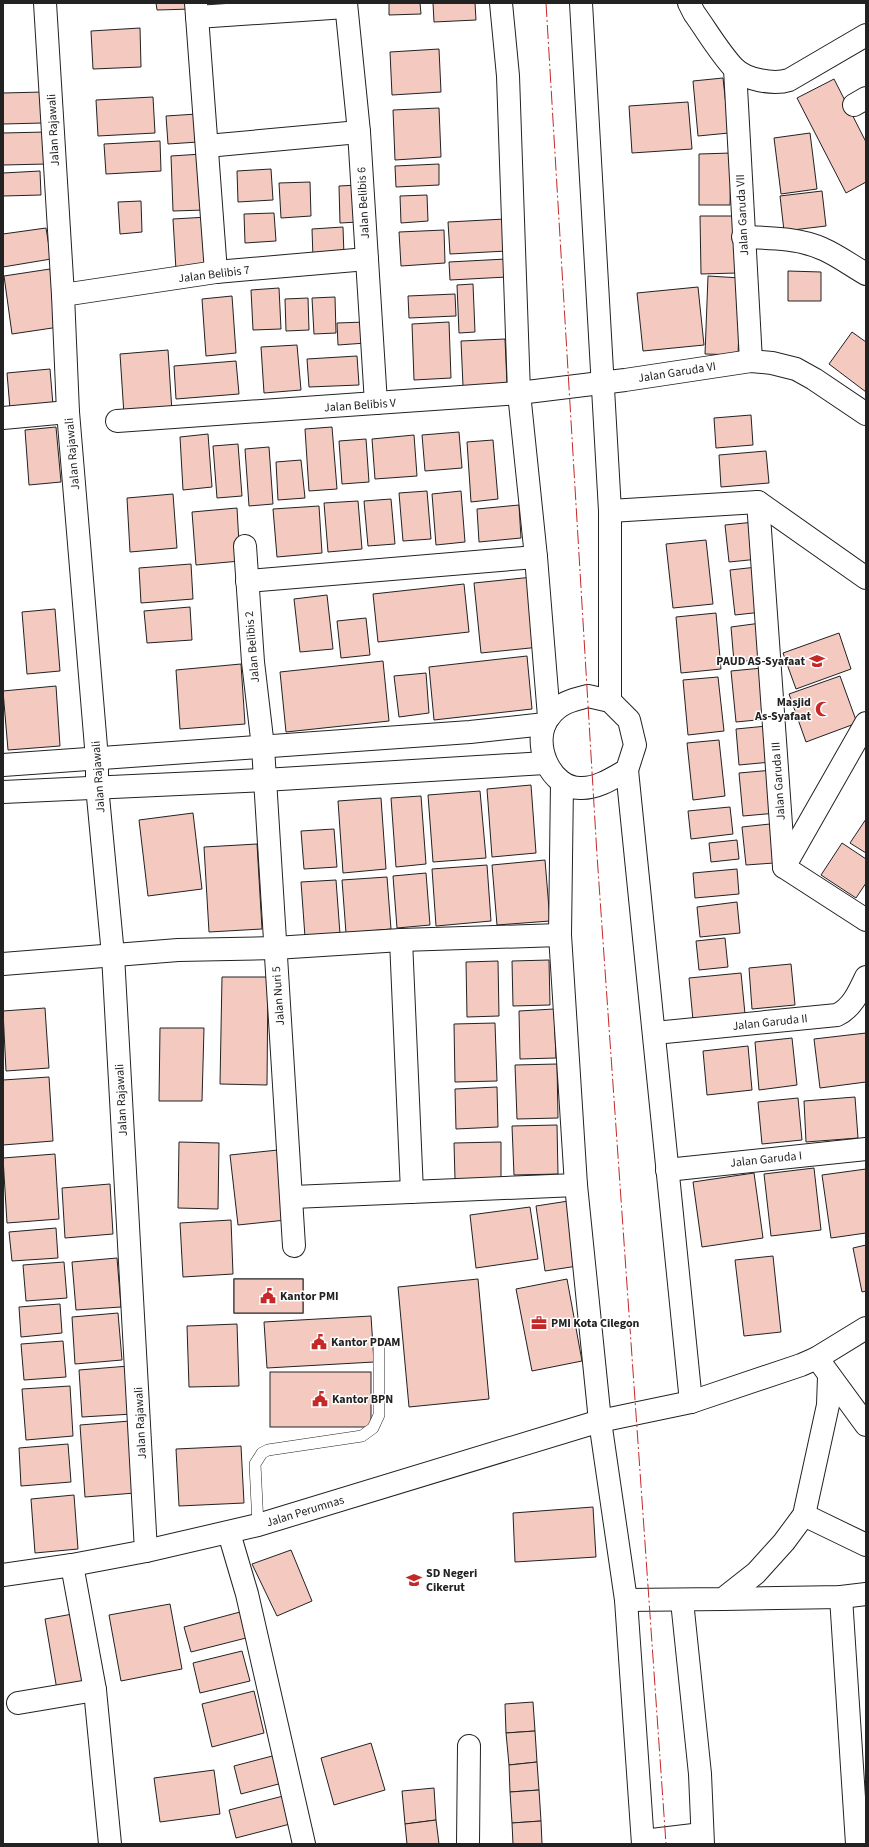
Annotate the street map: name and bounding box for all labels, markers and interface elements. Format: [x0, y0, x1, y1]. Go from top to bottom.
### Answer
street label: Jalan Rajawali [43, 93, 64, 167]
street label: Jalan Belibis 6 [353, 167, 374, 239]
street label: Jalan Garuda VII [732, 174, 753, 256]
street label: Jalan Belibis 7 [177, 262, 251, 287]
street label: Jalan Garuda VI [637, 358, 717, 387]
street label: Jalan Belibis V [323, 394, 397, 416]
street label: Jalan Rajawali [61, 417, 84, 491]
street label: Jalan Belibis 2 [241, 610, 264, 683]
school or university icon: PAUD AS-Syafaat [808, 652, 826, 670]
place label: PAUD AS-Syafaat [716, 653, 805, 670]
place label: Masjid As-Syafaat [754, 694, 811, 725]
mosque icon: Masjid As-Syafaat [814, 700, 832, 718]
street label: Jalan Rajawali [87, 740, 109, 814]
street label: Jalan Garuda III [767, 741, 790, 821]
street label: Jalan Nuri 5 [268, 966, 289, 1026]
street label: Jalan Garuda II [732, 1010, 808, 1035]
street label: Jalan Rajawali [111, 1063, 132, 1137]
street label: Jalan Garuda I [729, 1147, 803, 1172]
public building icon: Kantor PMI [259, 1287, 277, 1305]
place label: Kantor PMI [280, 1288, 339, 1305]
office icon: PMI Kota Cilegon [530, 1314, 548, 1332]
place label: PMI Kota Cilegon [551, 1315, 640, 1332]
public building icon: Kantor PDAM [310, 1333, 328, 1351]
place label: Kantor PDAM [331, 1334, 400, 1351]
street label: Jalan Rajawali [130, 1386, 151, 1460]
public building icon: Kantor BPN [311, 1390, 329, 1408]
place label: Kantor BPN [332, 1391, 393, 1408]
street label: Jalan Perumnas [264, 1492, 346, 1531]
place label: SD Negeri Cikerut [426, 1565, 477, 1596]
school or university icon: SD Negeri Cikerut [405, 1571, 423, 1589]

